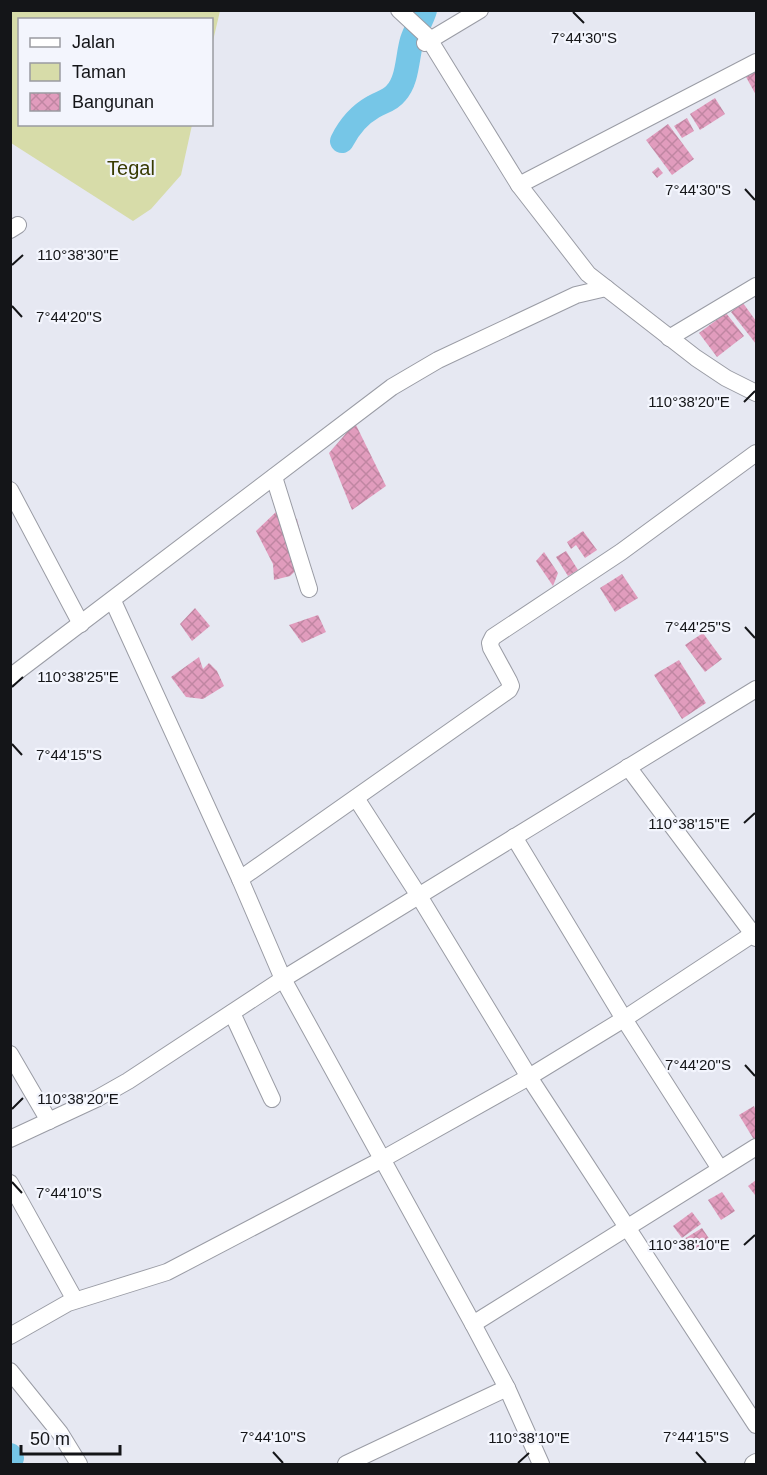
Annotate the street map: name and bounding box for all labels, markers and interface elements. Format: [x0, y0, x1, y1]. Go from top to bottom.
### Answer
legend [18, 18, 213, 126]
text: 7°44'30"S [551, 29, 617, 46]
text: Jalan [72, 32, 115, 52]
text: Taman [72, 62, 126, 82]
text: Bangunan [72, 92, 154, 112]
park label: Tegal [107, 157, 155, 179]
text: 7°44'30"S [665, 181, 731, 198]
text: 110°38'30"E [37, 246, 119, 263]
text: 7°44'20"S [36, 308, 102, 325]
text: 110°38'20"E [648, 393, 730, 410]
text: 7°44'25"S [665, 618, 731, 635]
text: 110°38'25"E [37, 668, 119, 685]
text: 7°44'15"S [36, 746, 102, 763]
text: 110°38'15"E [648, 815, 730, 832]
text: 7°44'20"S [665, 1056, 731, 1073]
text: 110°38'20"E [37, 1090, 119, 1107]
text: 7°44'10"S [36, 1184, 102, 1201]
text: 110°38'10"E [648, 1236, 730, 1253]
scale bar [21, 1418, 120, 1456]
text: 7°44'10"S [240, 1428, 306, 1445]
text: 7°44'15"S [663, 1428, 729, 1445]
text: 50 m [30, 1429, 70, 1449]
text: 110°38'10"E [488, 1429, 570, 1446]

